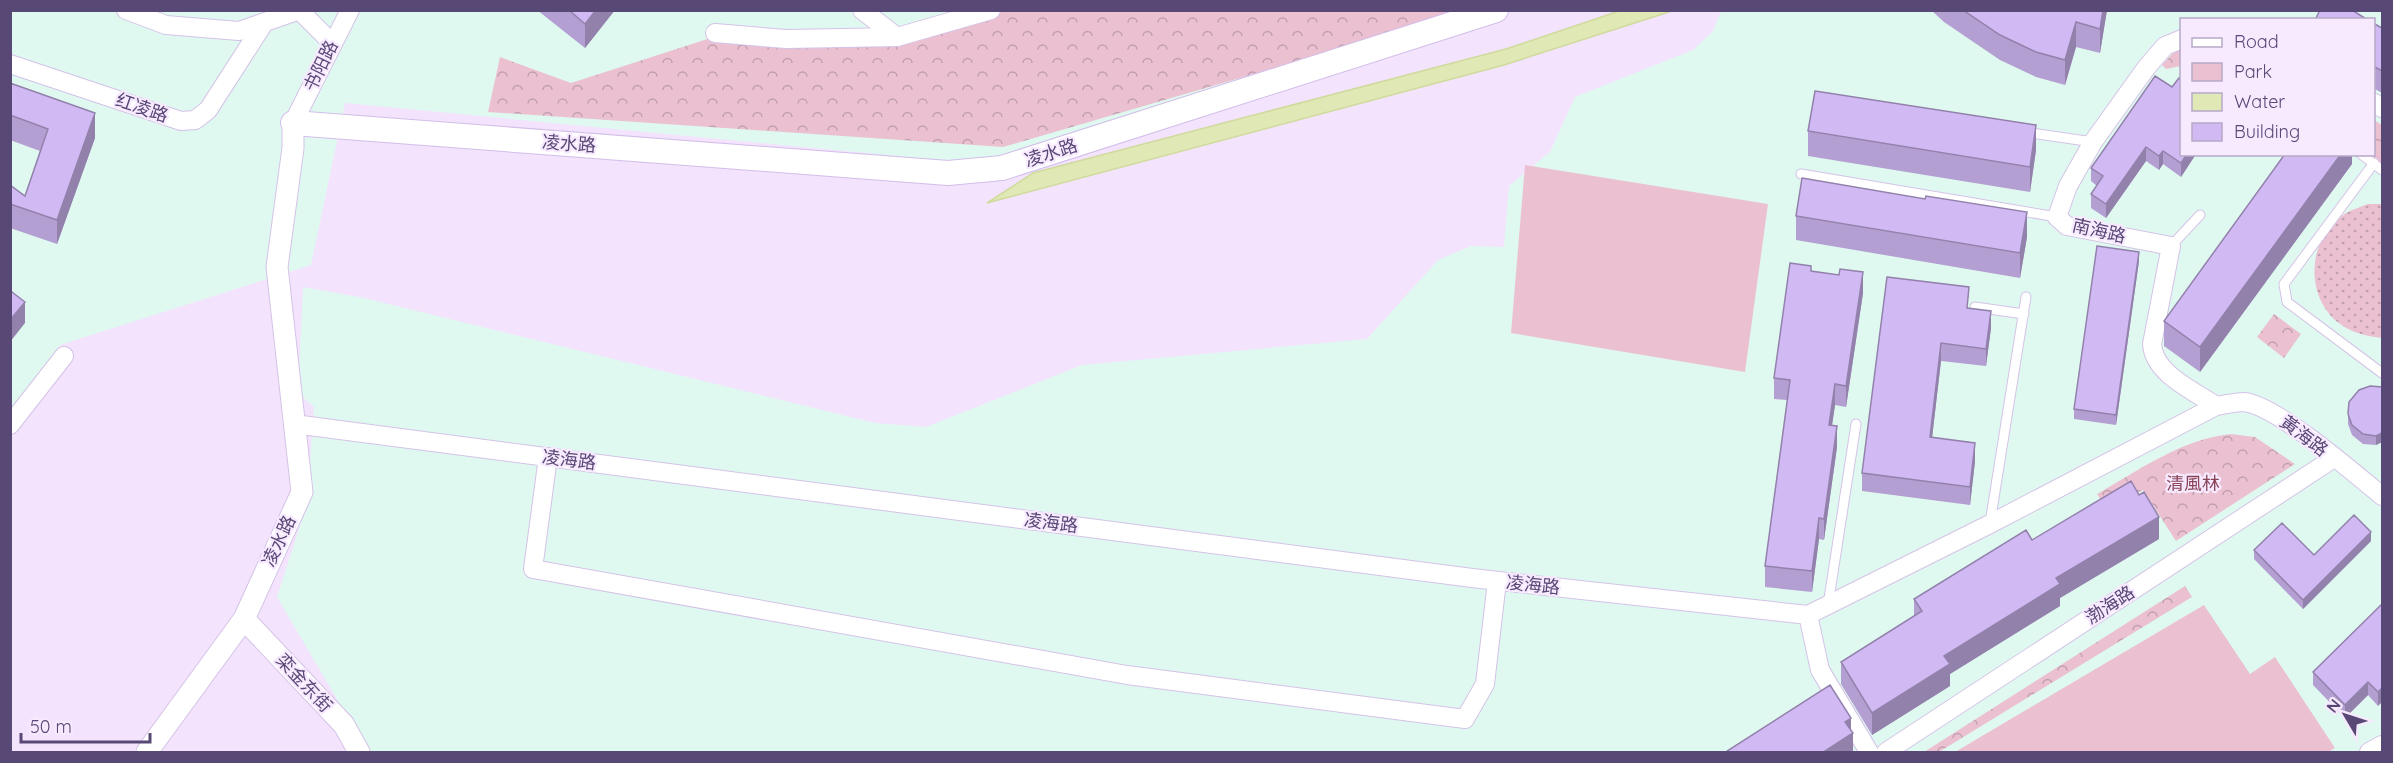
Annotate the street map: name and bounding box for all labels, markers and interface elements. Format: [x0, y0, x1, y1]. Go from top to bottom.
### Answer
legend [2180, 18, 2375, 156]
text: Road [2234, 30, 2279, 53]
street label: 书阳路 [298, 36, 343, 95]
text: Park [2234, 60, 2272, 83]
street label: 红凌路 [113, 88, 171, 127]
text: Water [2234, 90, 2285, 113]
text: Building [2234, 120, 2300, 143]
street label: 凌水路 [541, 130, 597, 157]
street label: 凌水路 [1022, 133, 1080, 172]
street label: 南海路 [2070, 213, 2128, 248]
street label: 黃海路 [2276, 410, 2333, 461]
street label: 凌海路 [541, 445, 597, 474]
park label: 清風林 [2166, 472, 2220, 495]
street label: 凌海路 [1023, 508, 1079, 537]
street label: 凌水路 [257, 511, 300, 570]
street label: 凌海路 [1505, 570, 1561, 599]
street label: 渤海路 [2081, 580, 2139, 629]
street label: 栾金东街 [271, 648, 337, 717]
north arrow [2315, 685, 2375, 745]
text: N [2322, 695, 2345, 716]
scale bar [21, 706, 150, 744]
text: 50 m [30, 715, 72, 738]

